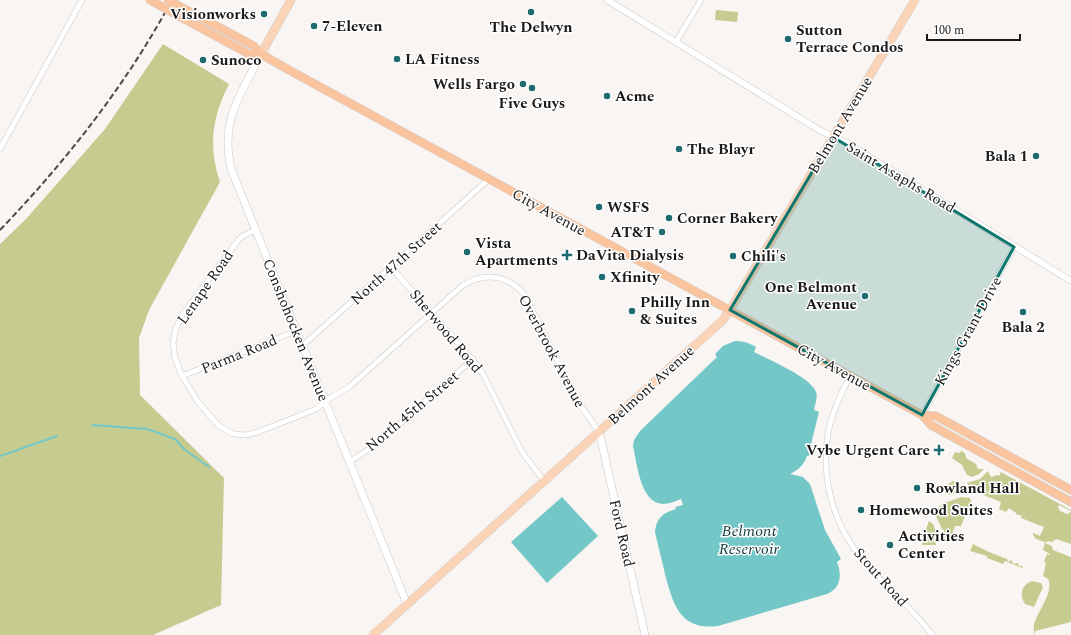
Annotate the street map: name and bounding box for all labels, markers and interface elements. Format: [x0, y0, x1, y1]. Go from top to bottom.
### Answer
place label: Visionworks [170, 3, 256, 26]
marker: The Delwyn [526, 7, 536, 17]
marker: Visionworks [259, 9, 269, 19]
place label: 7-Eleven [322, 15, 382, 38]
place label: The Delwyn [489, 16, 573, 39]
scale bar [927, 16, 1020, 42]
place label: Sutton Terrace Condos [796, 19, 904, 59]
marker: 7-Eleven [309, 21, 319, 31]
text: 100 m [933, 21, 964, 40]
marker: Sutton Terrace Condos [783, 34, 793, 44]
place label: LA Fitness [405, 48, 480, 71]
place label: Sunoco [211, 49, 262, 72]
marker: LA Fitness [392, 54, 402, 64]
marker: Sunoco [198, 55, 208, 65]
street label: Belmont Avenue [802, 72, 879, 178]
place label: Wells Fargo [433, 73, 515, 96]
marker: Wells Fargo [518, 79, 528, 89]
marker: Five Guys [527, 83, 537, 93]
place label: Acme [615, 85, 655, 108]
marker: Acme [602, 91, 612, 101]
place label: Five Guys [499, 92, 565, 115]
street label: Saint Asaphs Road [842, 136, 960, 219]
place label: The Blayr [687, 138, 755, 161]
marker: The Blayr [674, 144, 684, 154]
place label: Bala 1 [985, 145, 1028, 168]
marker: Bala 1 [1031, 151, 1041, 161]
street label: City Avenue [508, 183, 590, 242]
place label: WSFS [607, 196, 649, 219]
marker: WSFS [594, 202, 604, 212]
place label: Corner Bakery [677, 207, 778, 230]
marker: Corner Bakery [664, 213, 674, 223]
street label: North 47th Street [346, 216, 447, 311]
place label: AT&T [610, 221, 654, 244]
marker: AT&T [657, 227, 667, 237]
place label: Vista Apartments [475, 232, 558, 272]
place label: DaVita Dialysis [576, 244, 684, 267]
street label: Lenape Road [171, 245, 240, 329]
place label: Chili's [741, 245, 786, 268]
marker: Vista Apartments [462, 247, 472, 257]
marker: DaVita Dialysis [561, 249, 573, 261]
marker: Chili's [728, 251, 738, 261]
street label: Conshohocken Avenue [256, 255, 335, 405]
place label: Xfinity [610, 266, 660, 289]
marker: Xfinity [597, 272, 607, 282]
street label: Kings Grant Drive [929, 272, 1008, 390]
place label: One Belmont Avenue [765, 276, 857, 316]
street label: Sherwood Road [404, 284, 488, 378]
street label: Overbrook Avenue [512, 291, 591, 412]
place label: Philly Inn & Suites [640, 291, 710, 331]
marker: One Belmont Avenue [860, 291, 870, 301]
marker: Philly Inn & Suites [627, 306, 637, 316]
marker: Bala 2 [1018, 307, 1028, 317]
place label: Bala 2 [1001, 316, 1045, 339]
street label: Parma Road [198, 329, 281, 380]
street label: City Avenue [793, 338, 875, 397]
street label: Belmont Avenue [603, 340, 700, 431]
street label: North 45th Street [361, 365, 464, 457]
place label: Vybe Urgent Care [806, 439, 930, 462]
marker: Vybe Urgent Care [933, 444, 945, 456]
place label: Rowland Hall [925, 477, 1019, 500]
marker: Rowland Hall [912, 483, 922, 493]
street label: Ford Road [603, 497, 640, 569]
place label: Homewood Suites [869, 499, 993, 522]
marker: Homewood Suites [856, 505, 866, 515]
water label: Belmont Reservoir [719, 519, 780, 561]
place label: Activities Center [898, 525, 964, 565]
marker: Activities Center [885, 540, 895, 550]
street label: Stout Road [848, 543, 914, 612]

